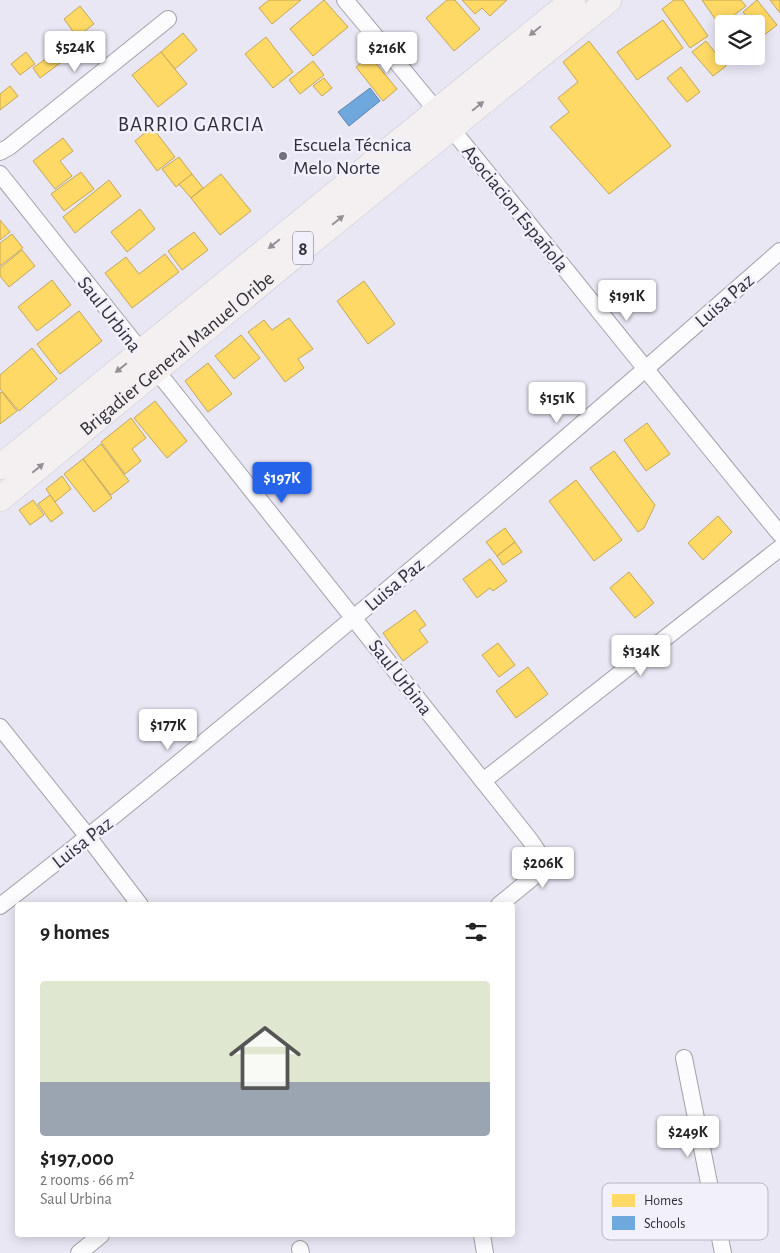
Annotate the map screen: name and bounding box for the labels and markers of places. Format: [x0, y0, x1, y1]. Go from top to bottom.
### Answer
pin: $524K [40, 30, 110, 73]
pin: $216K [352, 32, 422, 74]
place label: Escuela Técnica Melo Norte [293, 135, 412, 178]
marker: Escuela Técnica Melo Norte [277, 150, 289, 162]
pin: $191K [592, 280, 662, 322]
pin: $151K [522, 382, 592, 424]
pin: $197K [247, 462, 317, 504]
pin: $134K [606, 634, 676, 677]
pin: $177K [133, 708, 203, 751]
pin: $206K [508, 846, 578, 889]
pin: $249K [653, 1116, 723, 1158]

